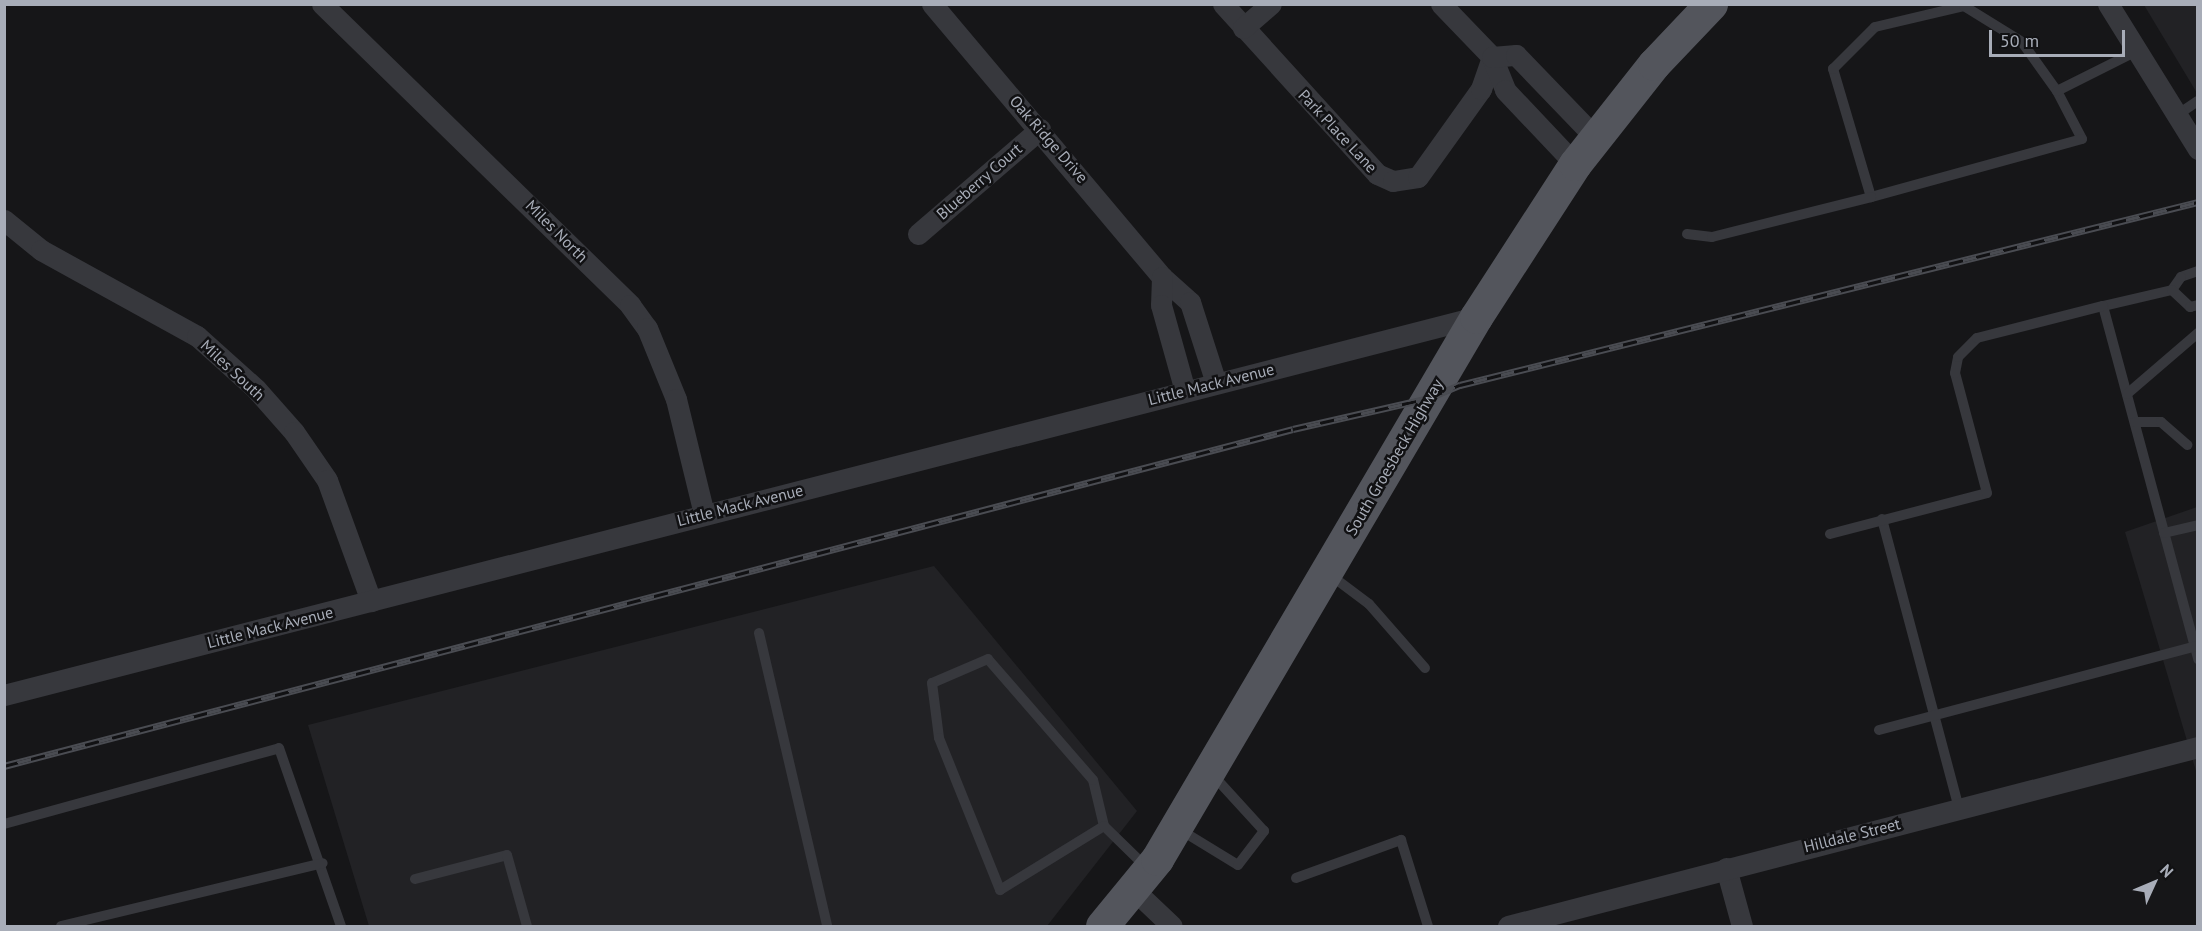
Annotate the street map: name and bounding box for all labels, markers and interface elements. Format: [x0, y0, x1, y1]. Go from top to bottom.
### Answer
scale bar [1992, 18, 2128, 56]
text: 50 m [2000, 29, 2039, 52]
street label: Park Place Lane [1294, 85, 1382, 177]
street label: Oak Ridge Drive [1006, 91, 1092, 187]
street label: Blueberry Court [932, 139, 1026, 223]
street label: Miles North [522, 196, 592, 266]
street label: Miles South [197, 335, 269, 405]
street label: Little Mack Avenue [1146, 359, 1276, 409]
street label: South Groesbeck Highway [1341, 375, 1447, 539]
street label: Little Mack Avenue [675, 480, 805, 530]
street label: Little Mack Avenue [205, 602, 335, 652]
street label: Hilldale Street [1802, 814, 1902, 856]
north arrow [2124, 853, 2184, 913]
text: N [2156, 860, 2178, 881]

